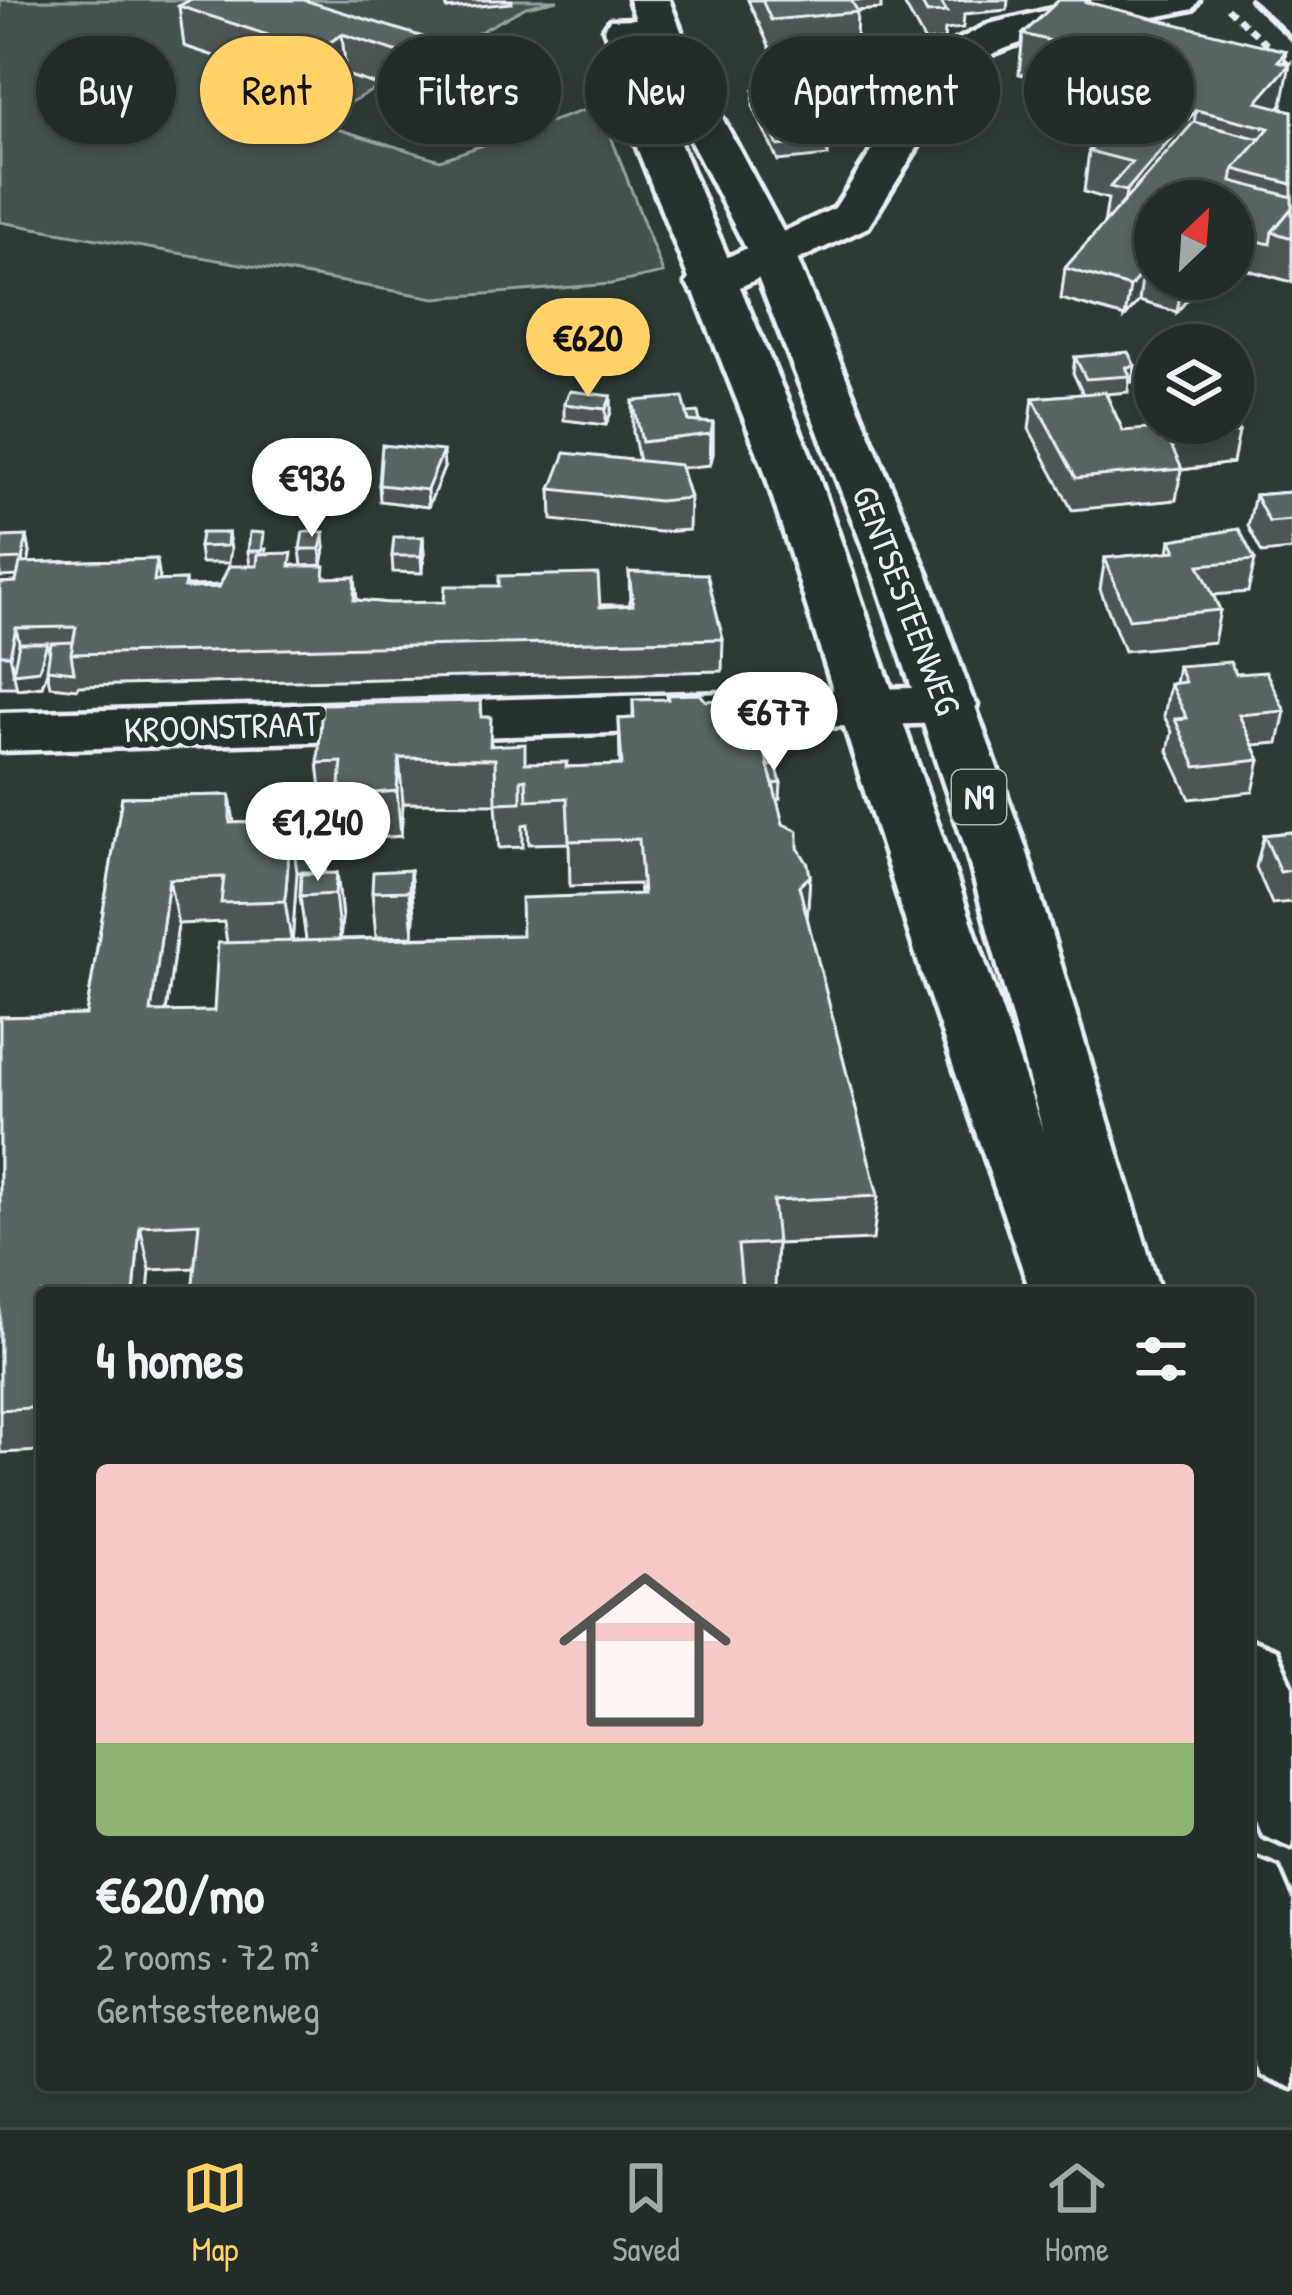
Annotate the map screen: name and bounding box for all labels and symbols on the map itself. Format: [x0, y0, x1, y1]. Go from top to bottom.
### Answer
north arrow [1134, 180, 1254, 300]
pin: €620 [517, 298, 659, 400]
pin: €936 [241, 438, 383, 540]
street label: GENTSESTEENWEG [841, 478, 974, 722]
pin: €677 [703, 672, 845, 774]
street label: KROONSTRAAT [123, 698, 322, 753]
road number: N9 [952, 770, 1006, 824]
pin: €1,240 [220, 782, 416, 884]

